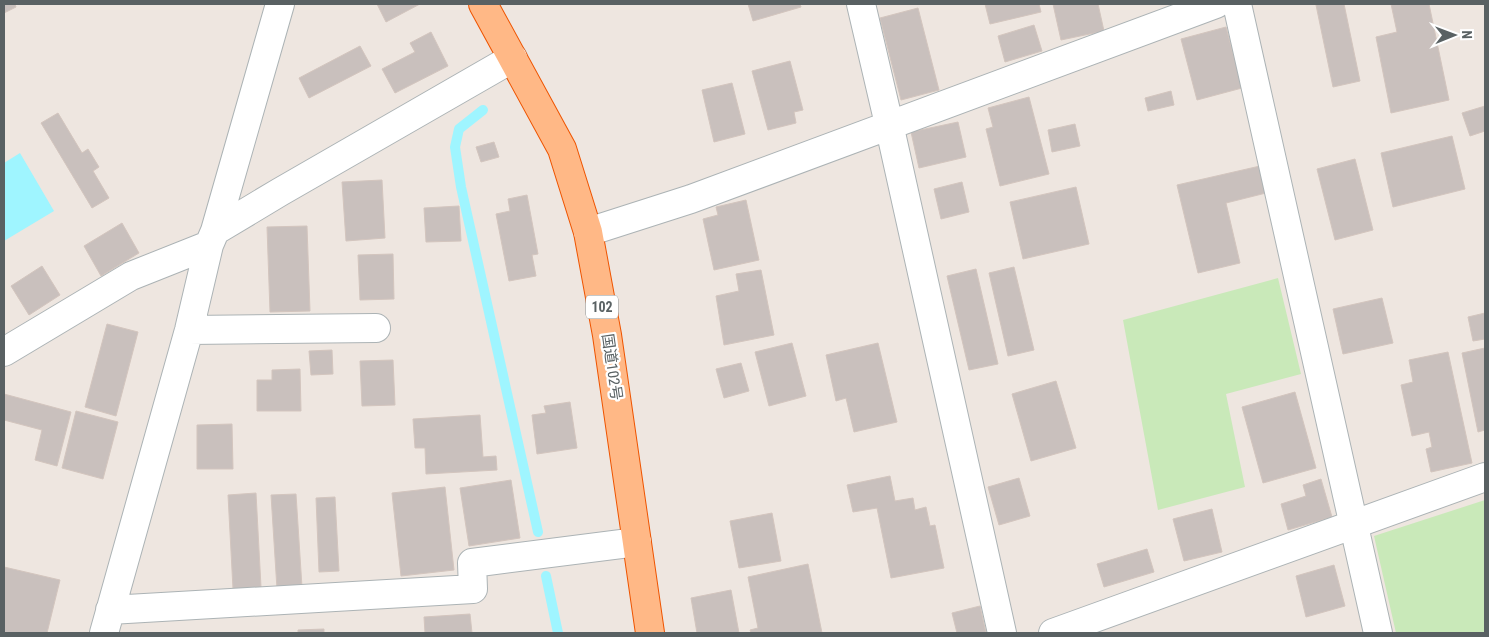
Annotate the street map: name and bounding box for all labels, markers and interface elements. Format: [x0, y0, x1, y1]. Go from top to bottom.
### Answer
north arrow [1429, 10, 1479, 60]
text: N [1459, 30, 1475, 39]
road number: 102 [586, 296, 618, 318]
street label: 国道102号 [598, 332, 626, 402]

